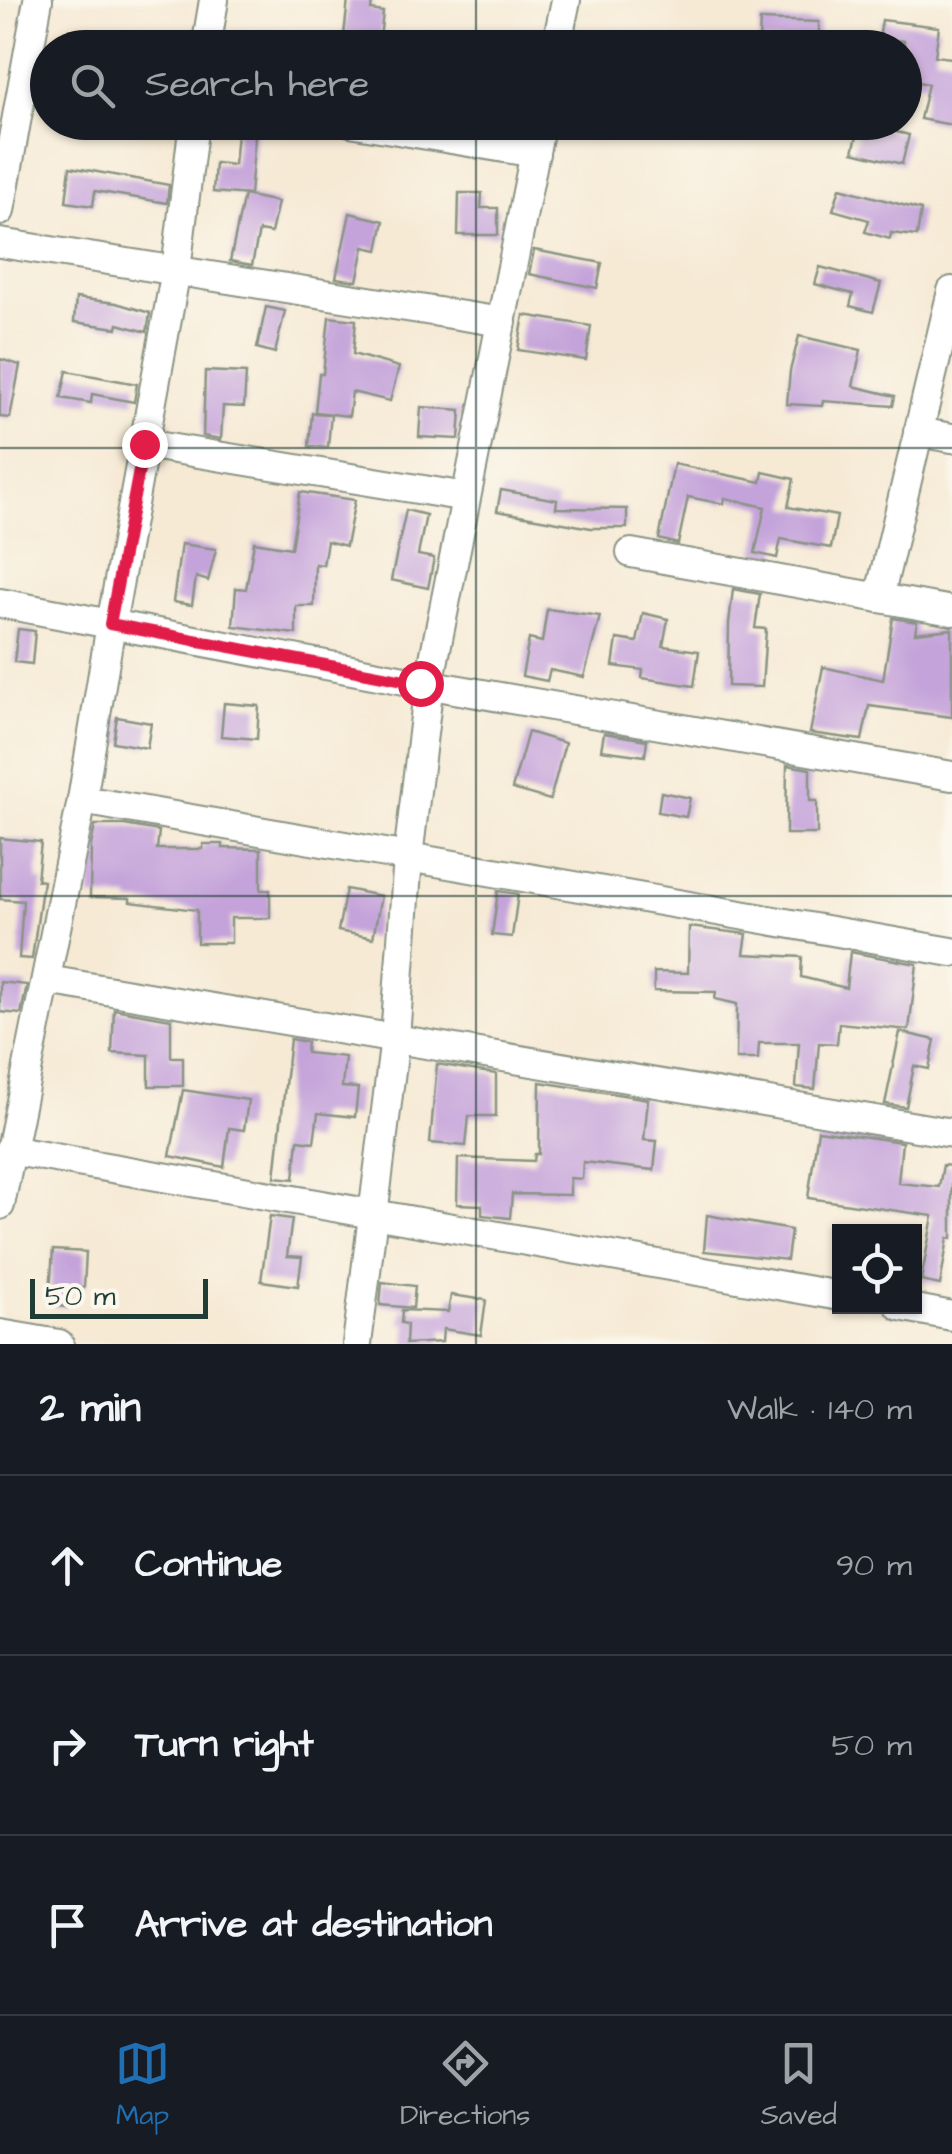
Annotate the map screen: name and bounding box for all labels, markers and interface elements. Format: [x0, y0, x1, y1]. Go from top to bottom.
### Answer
search box [30, 30, 922, 140]
icon: search [65, 58, 120, 113]
text: Search here [145, 59, 369, 111]
route end [122, 422, 168, 468]
route start [398, 661, 444, 707]
map controls [832, 1224, 922, 1314]
button: locate [832, 1224, 922, 1314]
scale bar [30, 1274, 208, 1318]
text: 50 m [45, 1277, 116, 1316]
text: 2 min [40, 1380, 141, 1438]
text: Walk · 140 m [727, 1387, 912, 1432]
icon: ahead [40, 1538, 95, 1593]
text: Continue [135, 1539, 282, 1591]
text: 90 m [836, 1543, 912, 1588]
icon: right [40, 1718, 95, 1773]
text: Turn right [135, 1719, 314, 1771]
text: 50 m [831, 1723, 912, 1768]
icon: arrive [40, 1898, 95, 1953]
text: Arrive at destination [135, 1899, 492, 1951]
tab: Map [115, 2036, 170, 2135]
tab: Directions [400, 2036, 530, 2135]
tab: Saved [761, 2036, 837, 2135]

